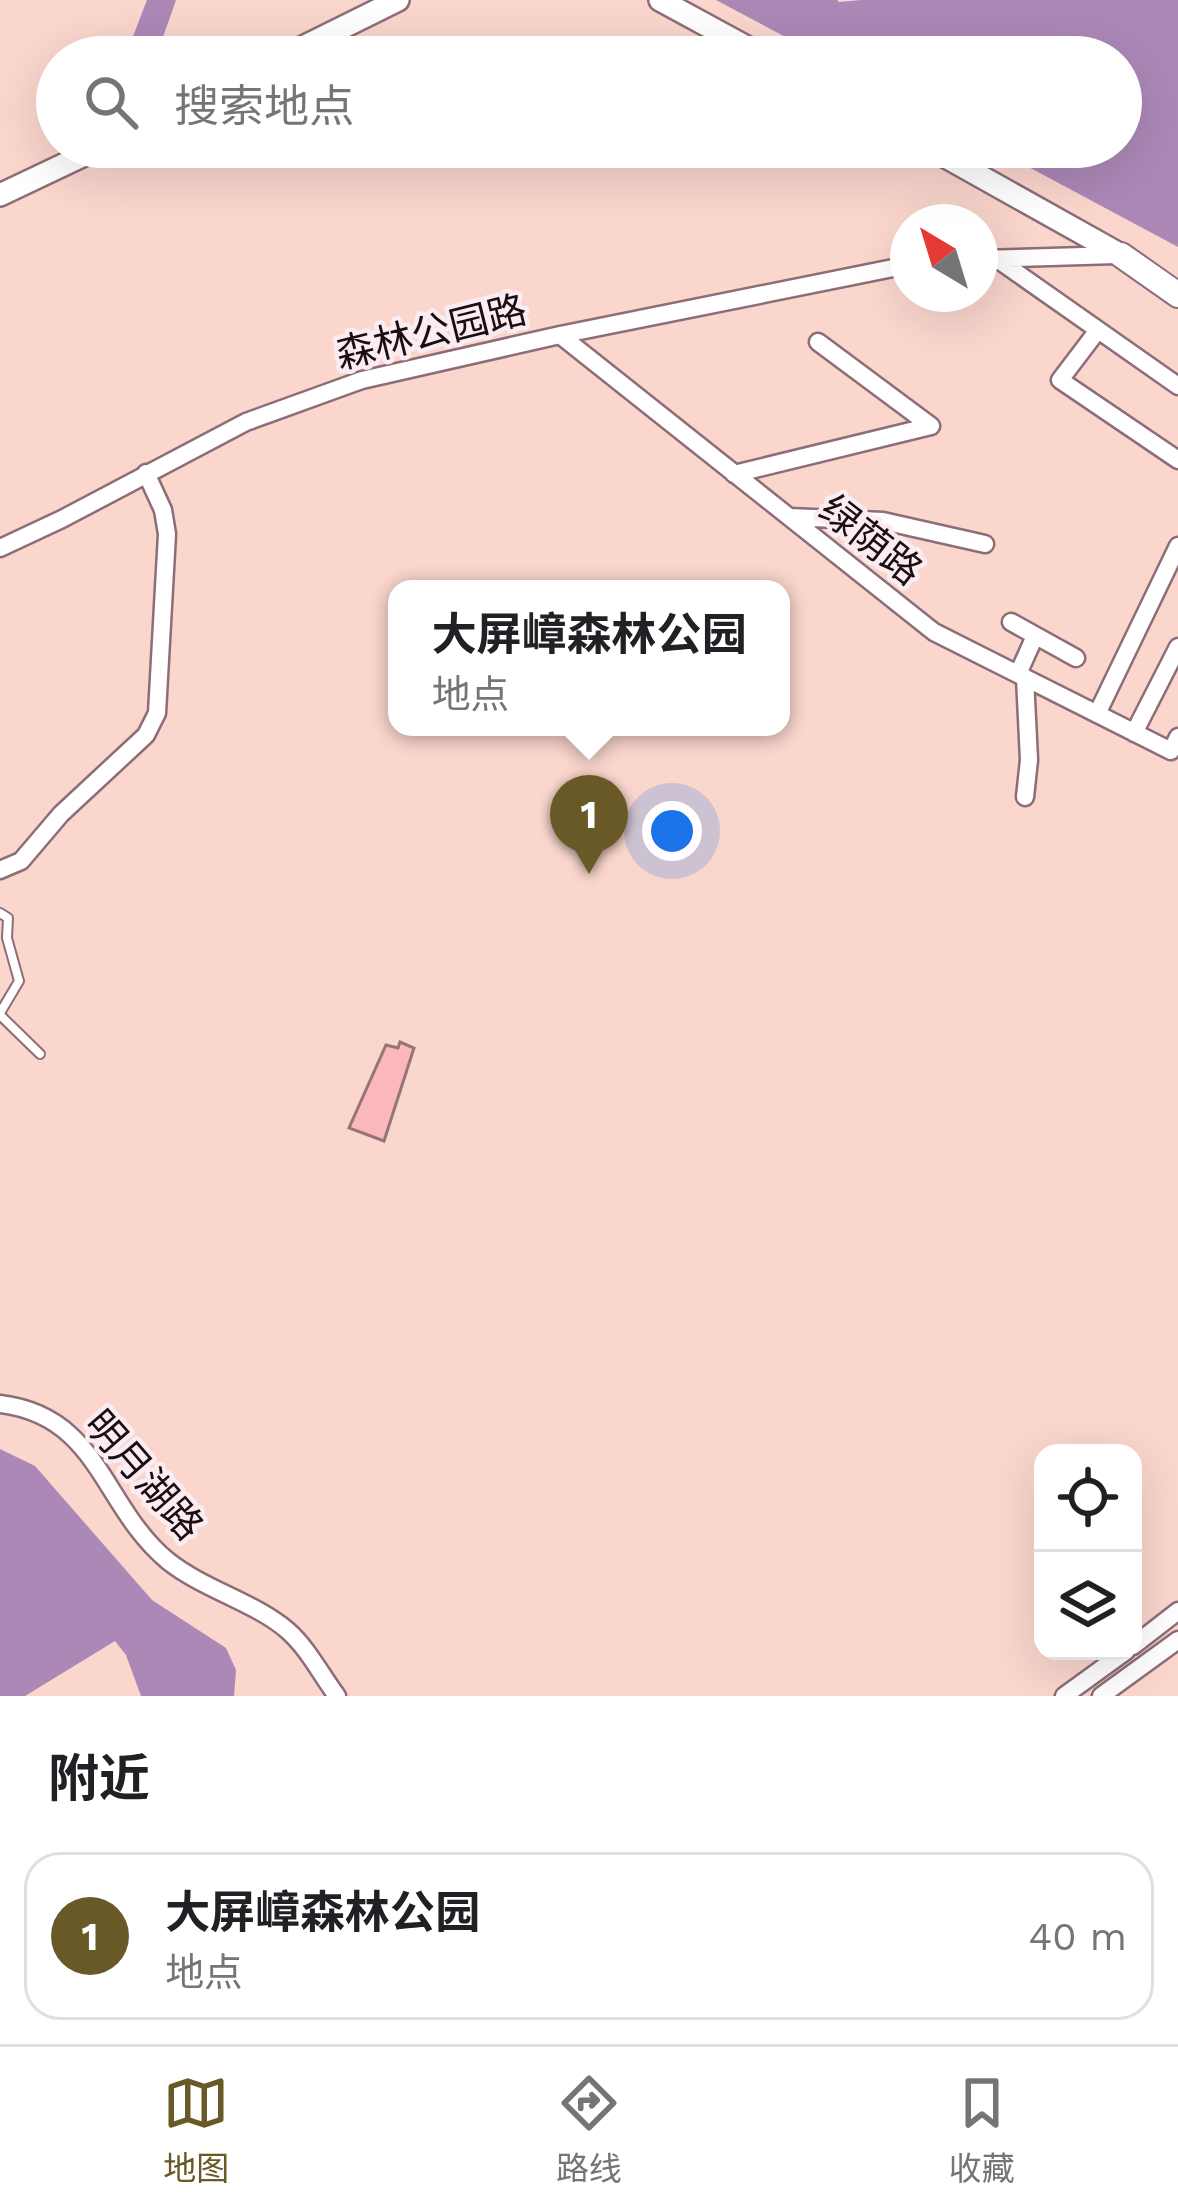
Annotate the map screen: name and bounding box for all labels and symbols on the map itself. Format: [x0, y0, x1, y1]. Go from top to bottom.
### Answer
north arrow [890, 204, 998, 312]
street label: 森林公园路 [331, 287, 531, 377]
street label: 绿荫路 [811, 486, 931, 594]
pin: 1 [550, 775, 628, 874]
your location [642, 801, 702, 861]
street label: 明月湖路 [76, 1401, 212, 1549]

